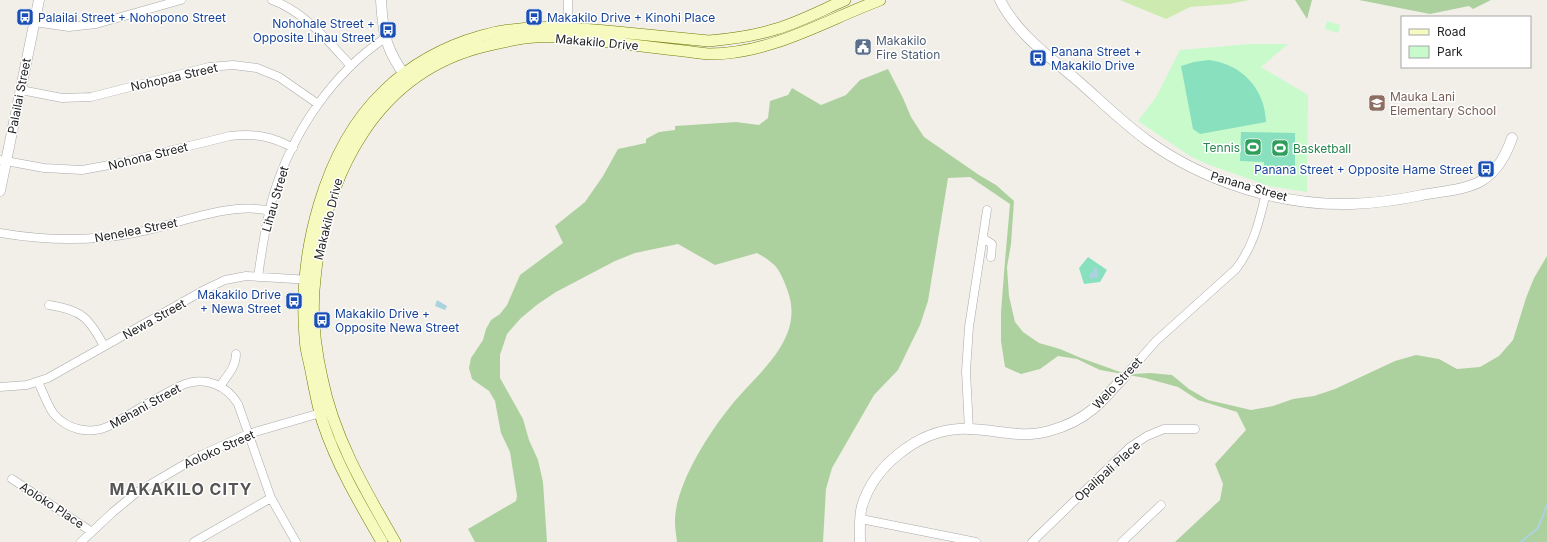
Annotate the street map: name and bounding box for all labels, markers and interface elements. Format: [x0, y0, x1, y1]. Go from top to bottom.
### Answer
bus stop icon: Palailai Street + Nohopono Street [15, 7, 35, 27]
bus stop icon: Makakilo Drive + Kinohi Place [524, 7, 544, 27]
place label: Palailai Street + Nohopono Street [38, 10, 226, 25]
place label: Makakilo Drive + Kinohi Place [547, 10, 715, 25]
place label: Nohohale Street + Opposite Lihau Street [253, 16, 375, 45]
legend [1401, 16, 1531, 68]
bus stop icon: Nohohale Street + Opposite Lihau Street [378, 20, 398, 40]
text: Road [1437, 24, 1466, 39]
street label: Makakilo Drive [555, 31, 639, 53]
place label: Makakilo Fire Station [876, 33, 940, 62]
public building icon: Makakilo Fire Station [853, 37, 873, 57]
place label: Panana Street + Makakilo Drive [1051, 44, 1142, 73]
text: Park [1437, 44, 1463, 59]
bus stop icon: Panana Street + Makakilo Drive [1028, 48, 1048, 68]
street label: Palailai Street [4, 57, 34, 135]
street label: Nohopaa Street [129, 60, 219, 94]
place label: Mauka Lani Elementary School [1390, 89, 1496, 118]
school or university icon: Mauka Lani Elementary School [1367, 93, 1387, 113]
sports icon: Tennis [1243, 137, 1263, 157]
sports icon: Basketball [1270, 138, 1290, 158]
street label: Nohona Street [107, 139, 189, 173]
place label: Tennis [1203, 140, 1240, 155]
place label: Basketball [1293, 141, 1351, 156]
bus stop icon: Panana Street + Opposite Hame Street [1476, 159, 1496, 179]
place label: Panana Street + Opposite Hame Street [1254, 162, 1473, 177]
street label: Lihau Street [258, 164, 292, 234]
street label: Panana Street [1209, 168, 1289, 204]
street label: Makakilo Drive [311, 177, 345, 261]
street label: Nenelea Street [93, 215, 179, 245]
place label: Makakilo Drive + Newa Street [197, 287, 281, 316]
bus stop icon: Makakilo Drive + Newa Street [284, 291, 304, 311]
street label: Newa Street [120, 296, 188, 342]
place label: Makakilo Drive + Opposite Newa Street [335, 306, 459, 335]
bus stop icon: Makakilo Drive + Opposite Newa Street [312, 310, 332, 330]
street label: Welo Street [1089, 354, 1145, 412]
street label: Mehani Street [107, 380, 183, 432]
street label: Aoloko Street [181, 427, 257, 471]
street label: Opalipali Place [1071, 437, 1143, 505]
street label: Aoloko Place [17, 479, 87, 531]
district label: MAKAKILO CITY [110, 479, 252, 499]

